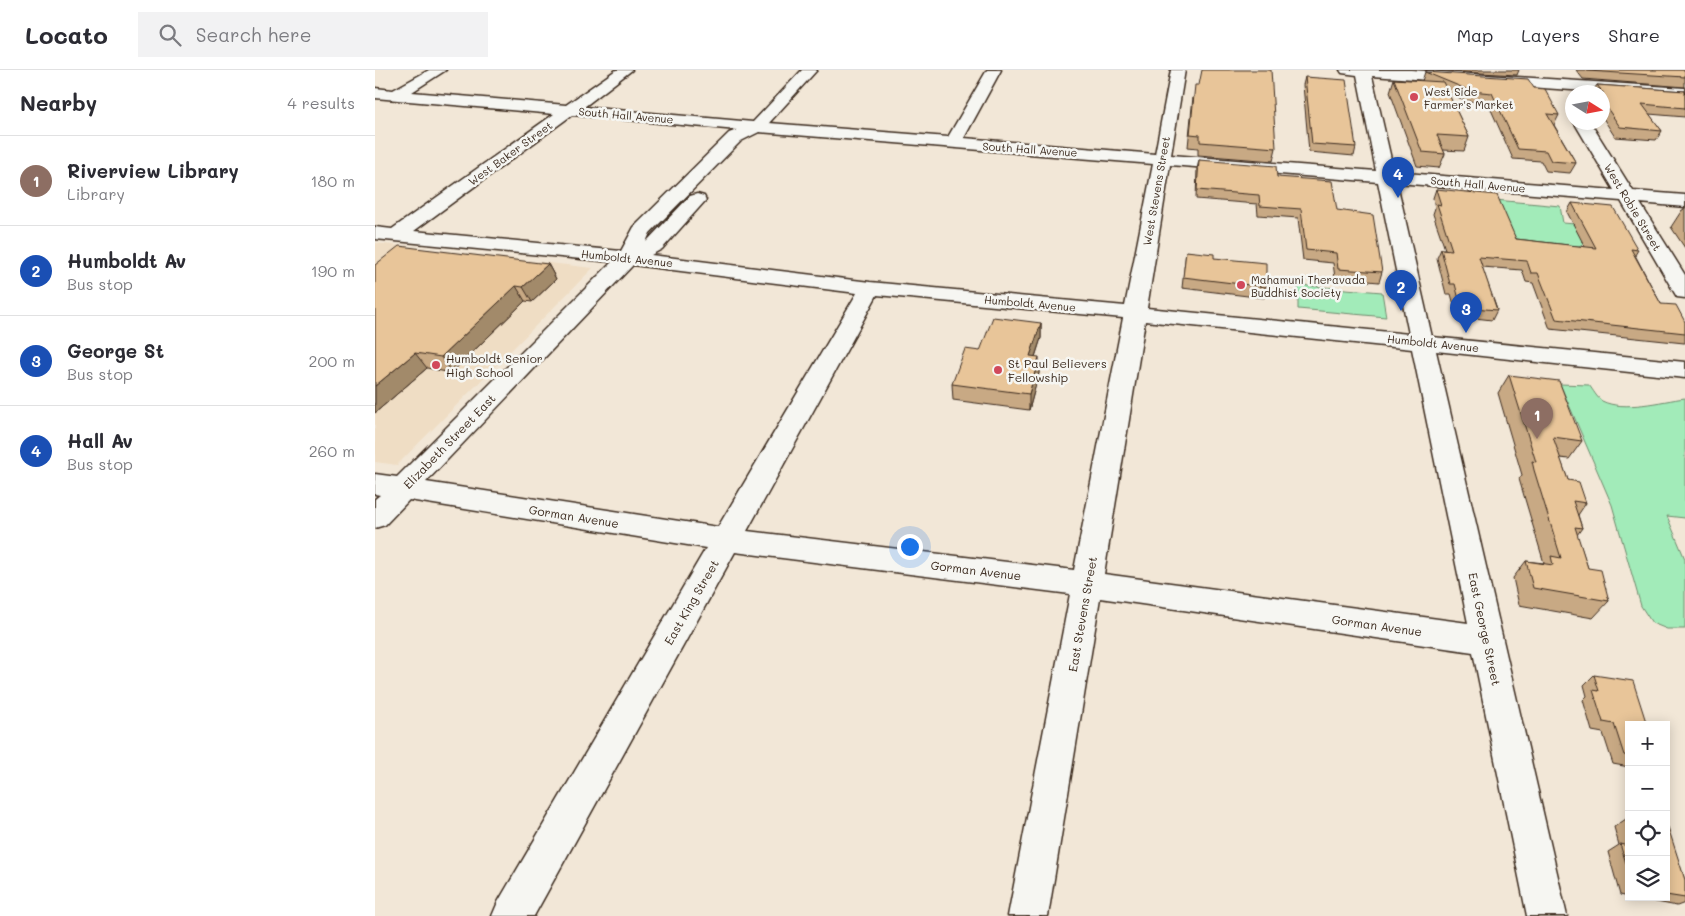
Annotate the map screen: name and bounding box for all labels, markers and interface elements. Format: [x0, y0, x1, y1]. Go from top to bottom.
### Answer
search box [138, 12, 488, 57]
text: Locato [25, 19, 108, 50]
icon: search [156, 21, 184, 49]
text: Search here [196, 22, 311, 47]
text: Map [1457, 23, 1493, 47]
text: Layers [1521, 23, 1580, 47]
text: Share [1608, 23, 1660, 47]
place label: West Side Farmer's Market [1424, 84, 1514, 112]
north arrow [1565, 85, 1610, 130]
text: Nearby [20, 89, 97, 116]
marker: West Side Farmer's Market [1408, 91, 1420, 103]
text: 4 results [287, 92, 355, 113]
street label: South Hall Avenue [578, 103, 674, 127]
street label: West Baker Street [465, 117, 555, 189]
street label: West Stevens Street [1139, 135, 1173, 247]
street label: South Hall Avenue [982, 138, 1078, 160]
pin: 4 [1382, 157, 1414, 198]
text: Riverview Library [67, 158, 239, 183]
street label: West Robie Street [1601, 161, 1665, 254]
text: 1 [32, 170, 40, 191]
text: 180 m [310, 170, 355, 191]
street label: South Hall Avenue [1430, 172, 1526, 196]
text: Library [67, 183, 125, 204]
street label: Humboldt Avenue [580, 246, 674, 270]
text: Humboldt Av [67, 248, 186, 273]
text: 2 [32, 260, 40, 281]
text: 190 m [311, 260, 355, 281]
pin: 2 [1385, 270, 1417, 311]
place label: Mahamuni Theravada Buddhist Society [1251, 272, 1366, 300]
text: Bus stop [67, 273, 133, 294]
marker: Mahamuni Theravada Buddhist Society [1235, 279, 1247, 291]
street label: Humboldt Avenue [983, 292, 1077, 315]
pin: 3 [1450, 292, 1482, 333]
street label: Humboldt Avenue [1386, 331, 1480, 355]
text: George St [67, 338, 164, 363]
text: 3 [31, 350, 41, 371]
text: 200 m [308, 350, 355, 371]
place label: Humboldt Senior High School [446, 350, 543, 380]
place label: St Paul Believers Fellowship [1008, 355, 1107, 385]
marker: Humboldt Senior High School [430, 359, 442, 371]
text: Bus stop [67, 363, 133, 384]
marker: St Paul Believers Fellowship [992, 364, 1004, 376]
street label: Elizabeth Street East [399, 390, 499, 492]
pin: 1 [1521, 398, 1553, 439]
text: Hall Av [67, 428, 133, 453]
text: 4 [31, 440, 41, 461]
text: 260 m [309, 440, 355, 461]
text: Bus stop [67, 453, 133, 474]
street label: Gorman Avenue [528, 501, 620, 531]
your location [897, 534, 923, 560]
street label: East Stevens Street [1064, 555, 1100, 673]
street label: East King Street [660, 556, 722, 648]
street label: Gorman Avenue [930, 557, 1022, 583]
street label: East George Street [1465, 571, 1505, 687]
street label: Gorman Avenue [1331, 611, 1423, 639]
map controls [1625, 721, 1670, 901]
button: + [1625, 721, 1670, 766]
button: − [1625, 766, 1670, 811]
button: locate [1625, 811, 1670, 856]
button: layers [1625, 856, 1670, 901]

